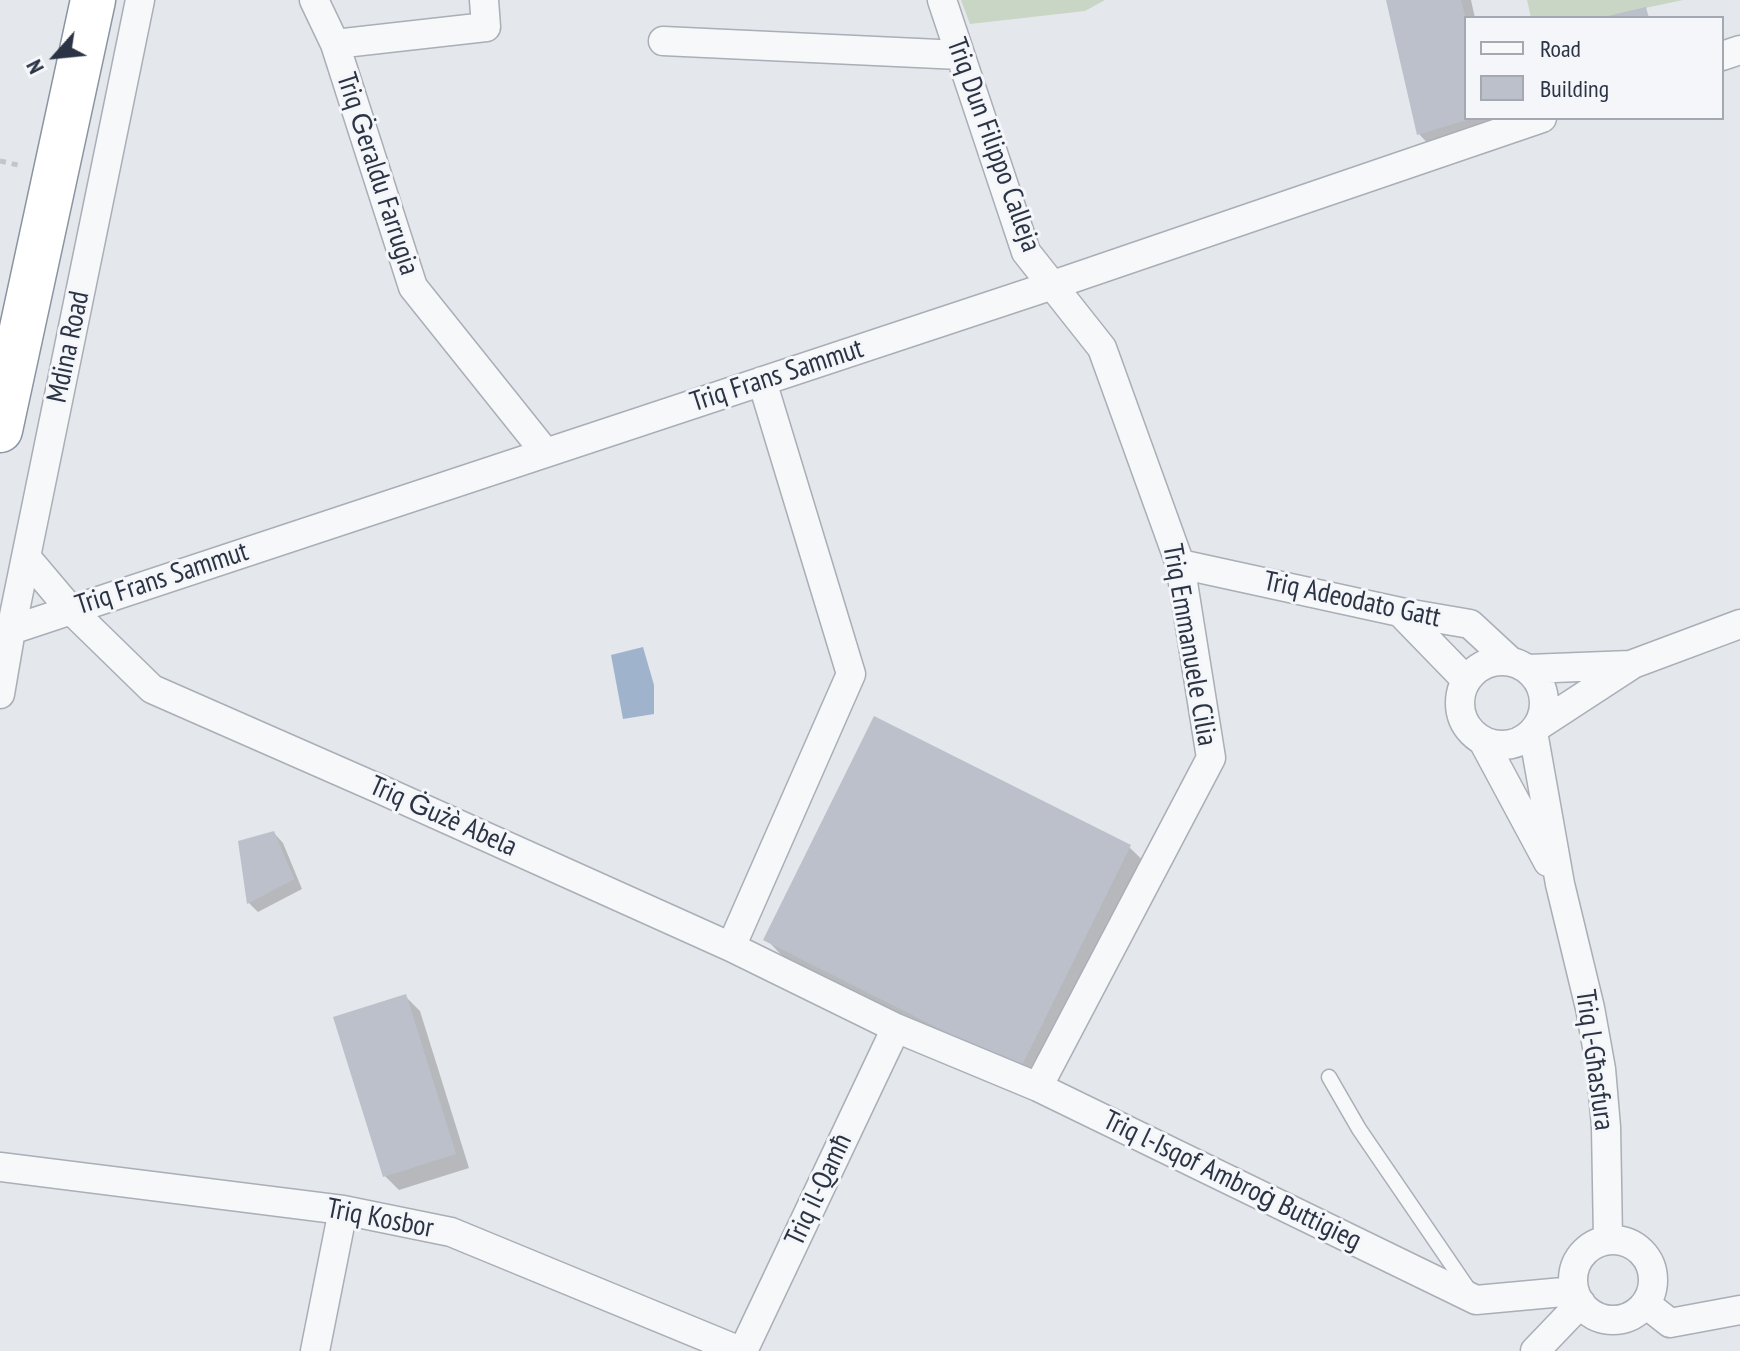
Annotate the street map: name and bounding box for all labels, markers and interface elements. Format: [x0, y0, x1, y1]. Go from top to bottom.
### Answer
north arrow [16, 16, 96, 96]
legend [1464, 16, 1724, 120]
street label: Triq Dun Filippo Calleja [939, 33, 1047, 257]
text: Road [1540, 33, 1581, 64]
text: N [19, 55, 50, 79]
street label: Triq Ġeraldu Farrugia [328, 69, 426, 279]
text: Building [1540, 73, 1609, 104]
street label: Mdina Road [41, 288, 97, 406]
street label: Triq Frans Sammut [686, 332, 868, 420]
street label: Triq Frans Sammut [71, 535, 253, 623]
street label: Triq Emmanuele Cilia [1155, 541, 1223, 749]
street label: Triq Adeodato Gatt [1261, 565, 1443, 635]
street label: Triq Ġużè Abela [364, 770, 522, 864]
street label: Triq l-Għasfura [1568, 988, 1620, 1132]
street label: Triq l-Isqof Ambroġ Buttigieg [1097, 1104, 1367, 1258]
street label: Triq il-Qamħ [778, 1129, 860, 1251]
street label: Triq Kosbor [324, 1192, 436, 1246]

